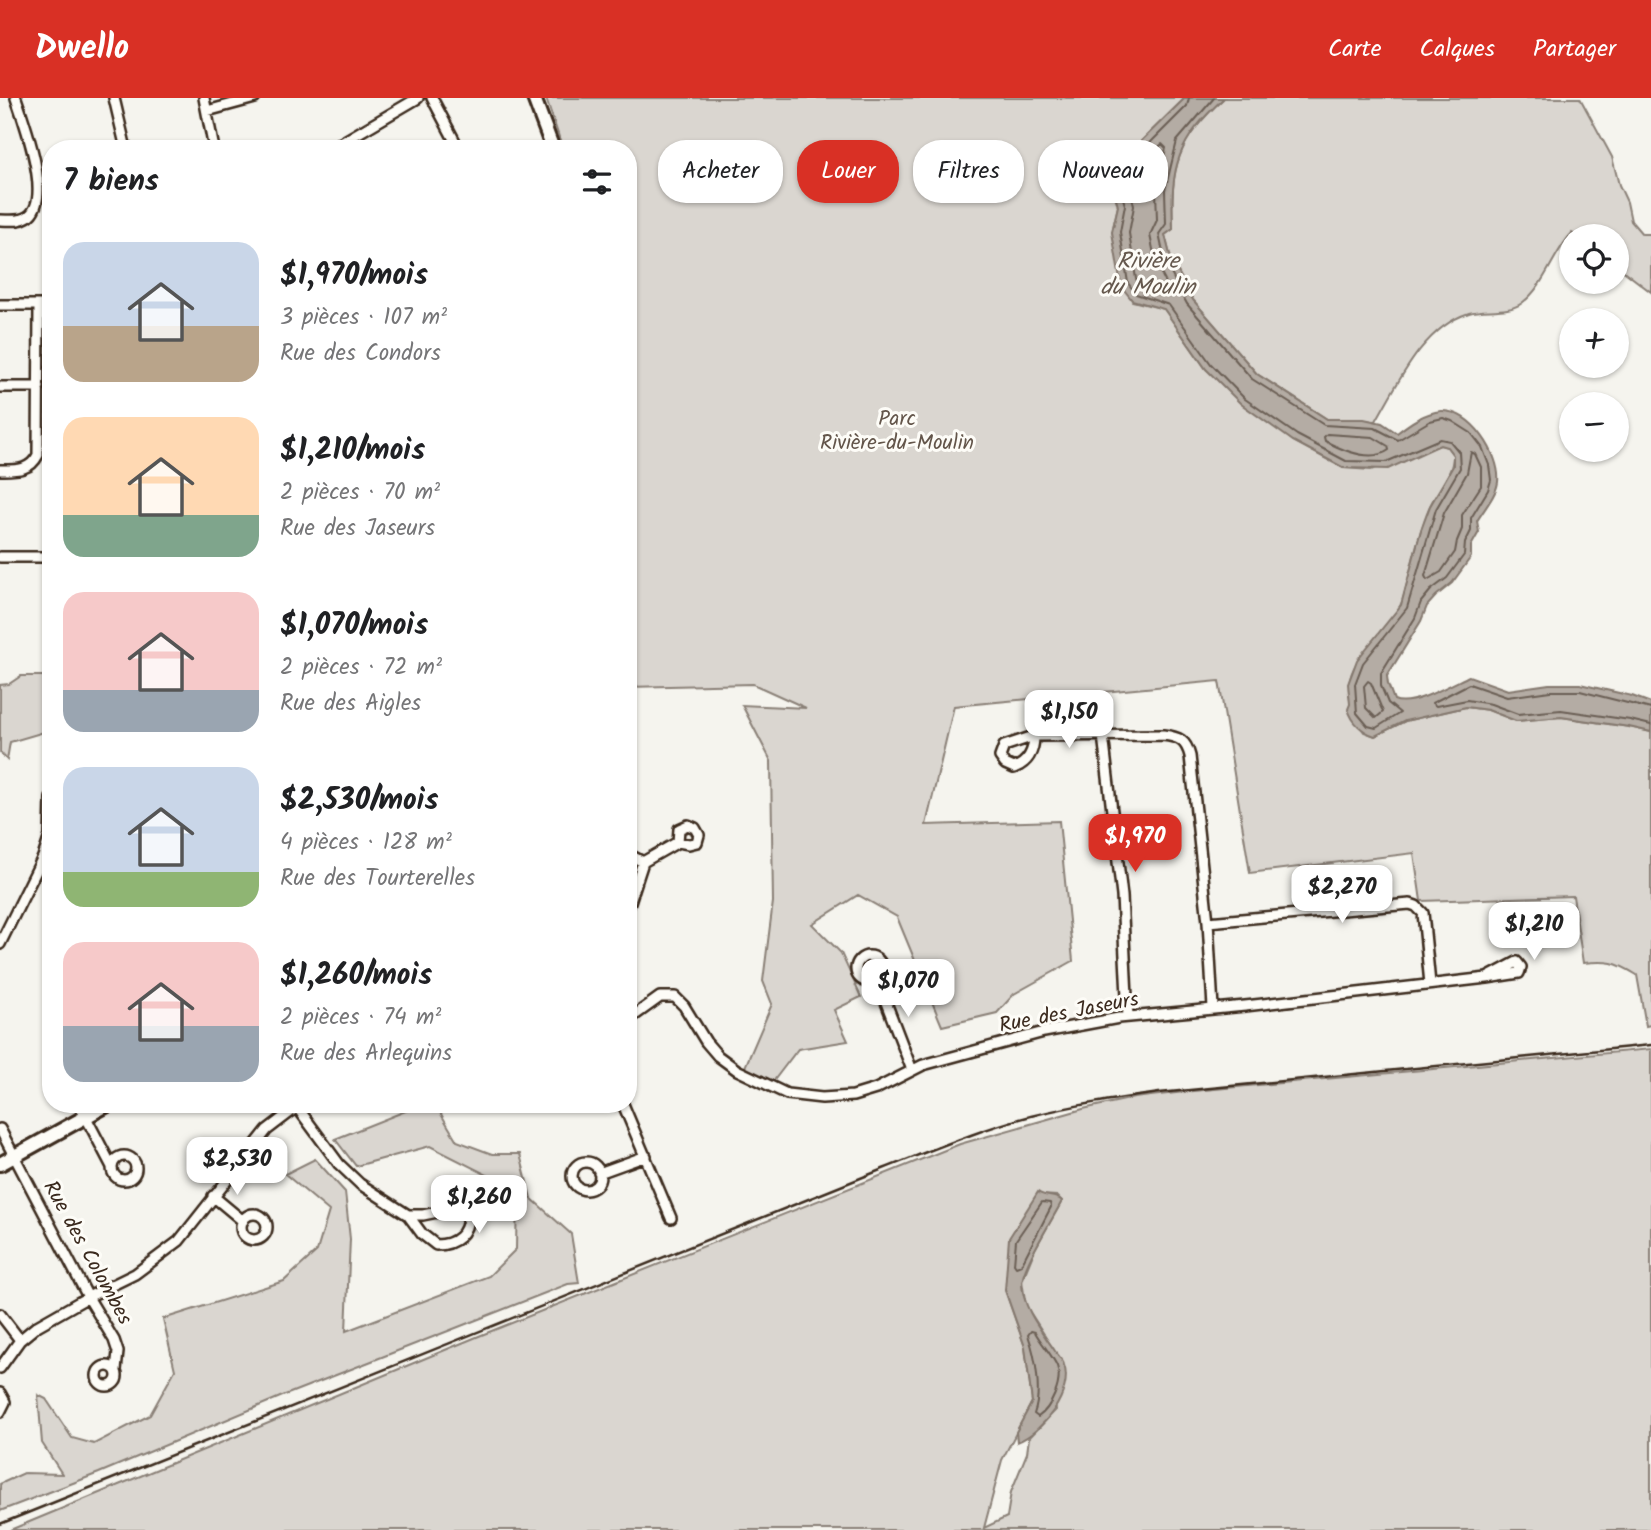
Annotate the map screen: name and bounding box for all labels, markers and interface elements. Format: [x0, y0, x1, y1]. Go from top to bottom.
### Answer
text: Dwello [35, 23, 129, 76]
text: Carte [1328, 30, 1382, 69]
text: Calques [1420, 30, 1495, 69]
text: Partager [1533, 30, 1616, 69]
chip: Acheter [658, 140, 783, 203]
chip: Louer [797, 140, 899, 203]
chip: Filtres [913, 140, 1024, 203]
chip: Nouveau [1038, 140, 1168, 203]
text: 7 biens [63, 158, 159, 206]
icon: filters [578, 163, 616, 201]
map controls [1559, 224, 1629, 462]
button: locate [1559, 224, 1629, 294]
water label: Rivière du Moulin [1101, 244, 1197, 306]
text: $1,970/mois [280, 252, 428, 300]
icon: home [119, 270, 203, 354]
text: 3 pièces · 107 m² [280, 300, 447, 336]
button: + [1559, 308, 1629, 378]
text: Rue des Condors [280, 336, 441, 372]
button: − [1559, 392, 1629, 462]
park label: Parc Rivière-du-Moulin [820, 403, 974, 460]
text: $1,210/mois [280, 427, 425, 475]
icon: home [119, 445, 203, 529]
text: 2 pièces · 70 m² [280, 475, 440, 511]
text: Rue des Jaseurs [280, 511, 435, 547]
text: $1,070/mois [280, 602, 428, 650]
icon: home [119, 620, 203, 704]
text: 2 pièces · 72 m² [280, 650, 442, 686]
text: Rue des Aigles [280, 686, 421, 722]
pin: $1,150 [1012, 690, 1126, 750]
text: $1,150 [1041, 695, 1097, 731]
text: $2,530/mois [280, 777, 439, 825]
icon: home [119, 795, 203, 879]
pin: $1,970 [1078, 814, 1192, 874]
text: $1,970 [1105, 819, 1165, 855]
text: 4 pièces · 128 m² [280, 825, 452, 861]
text: Rue des Tourterelles [280, 861, 475, 897]
pin: $2,270 [1285, 866, 1399, 925]
text: $2,270 [1307, 870, 1377, 906]
pin: $1,210 [1477, 902, 1591, 962]
text: $1,210 [1505, 907, 1563, 943]
text: $1,260/mois [280, 952, 432, 1000]
pin: $1,070 [851, 960, 965, 1019]
text: $1,070 [877, 964, 939, 1000]
icon: home [119, 970, 203, 1054]
street label: Rue des Jaseurs [996, 983, 1142, 1043]
text: 2 pièces · 74 m² [280, 1000, 441, 1036]
text: Rue des Arlequins [280, 1036, 452, 1072]
pin: $2,530 [180, 1138, 294, 1197]
text: $2,530 [202, 1142, 272, 1178]
street label: Rue des Colombes [34, 1175, 140, 1331]
pin: $1,260 [422, 1176, 536, 1235]
text: $1,260 [447, 1180, 511, 1216]

